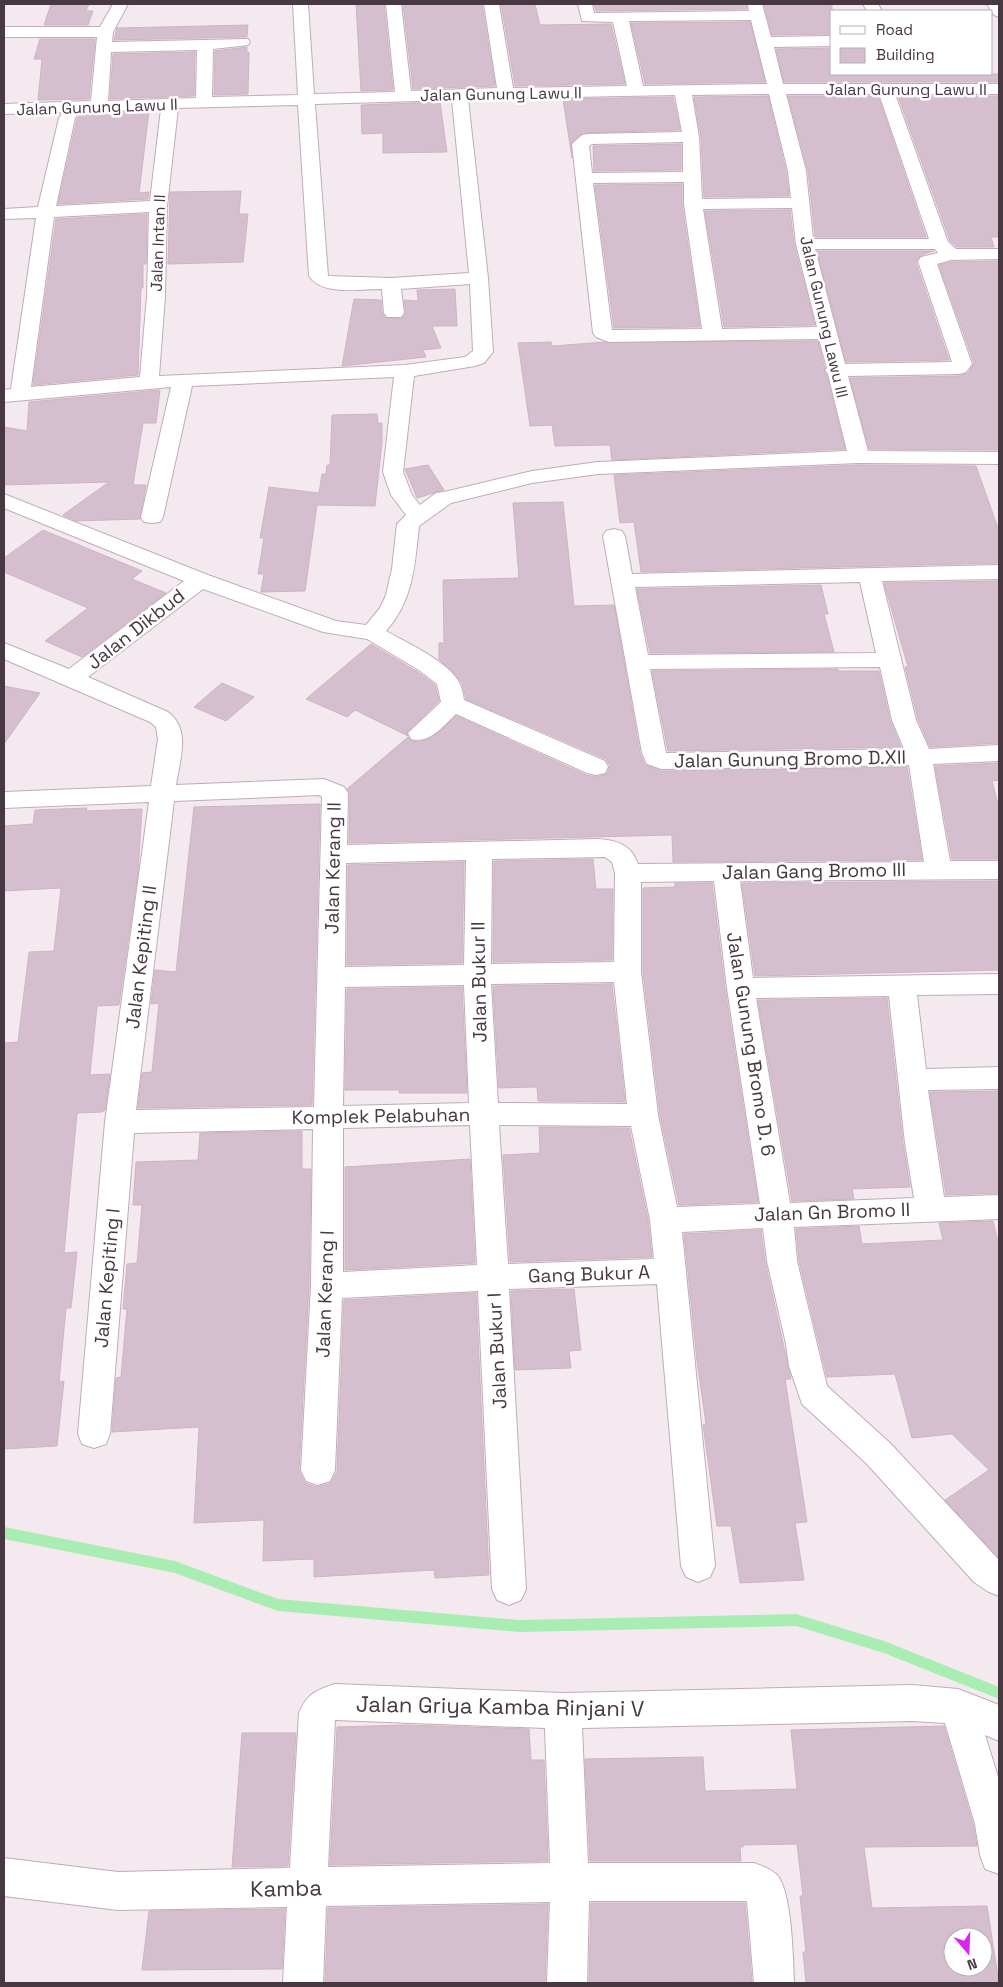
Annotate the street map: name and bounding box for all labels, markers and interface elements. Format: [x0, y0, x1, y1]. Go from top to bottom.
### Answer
legend [830, 10, 993, 75]
text: Road [876, 20, 913, 39]
text: Building [876, 45, 935, 64]
street label: Jalan Gunung Lawu II [825, 79, 987, 100]
street label: Jalan Gunung Lawu II [420, 82, 582, 106]
street label: Jalan Gunung Lawu II [16, 94, 178, 120]
street label: Jalan Intan II [146, 194, 170, 292]
street label: Jalan Gunung Lawu III [795, 234, 853, 400]
street label: Jalan Dikbud [82, 583, 190, 675]
street label: Jalan Gunung Bromo D.XII [674, 744, 906, 774]
street label: Jalan Kerang II [319, 802, 347, 934]
street label: Jalan Gang Bromo III [722, 857, 906, 885]
street label: Jalan Kepiting II [120, 884, 162, 1030]
street label: Jalan Bukur II [465, 921, 493, 1043]
street label: Jalan Gunung Bromo D. 6 [721, 930, 781, 1158]
street label: Komplek Pelabuhan [292, 1102, 470, 1130]
street label: Jalan Gn Bromo II [753, 1197, 911, 1227]
street label: Jalan Kepiting I [88, 1207, 126, 1349]
street label: Jalan Kerang I [310, 1230, 340, 1358]
street label: Gang Bukur A [528, 1259, 650, 1289]
street label: Jalan Bukur I [481, 1292, 513, 1410]
street label: Jalan Griya Kamba Rinjani V [356, 1689, 645, 1723]
street label: Kamba [250, 1873, 322, 1903]
north arrow [943, 1927, 993, 1977]
text: N [965, 1954, 980, 1974]

